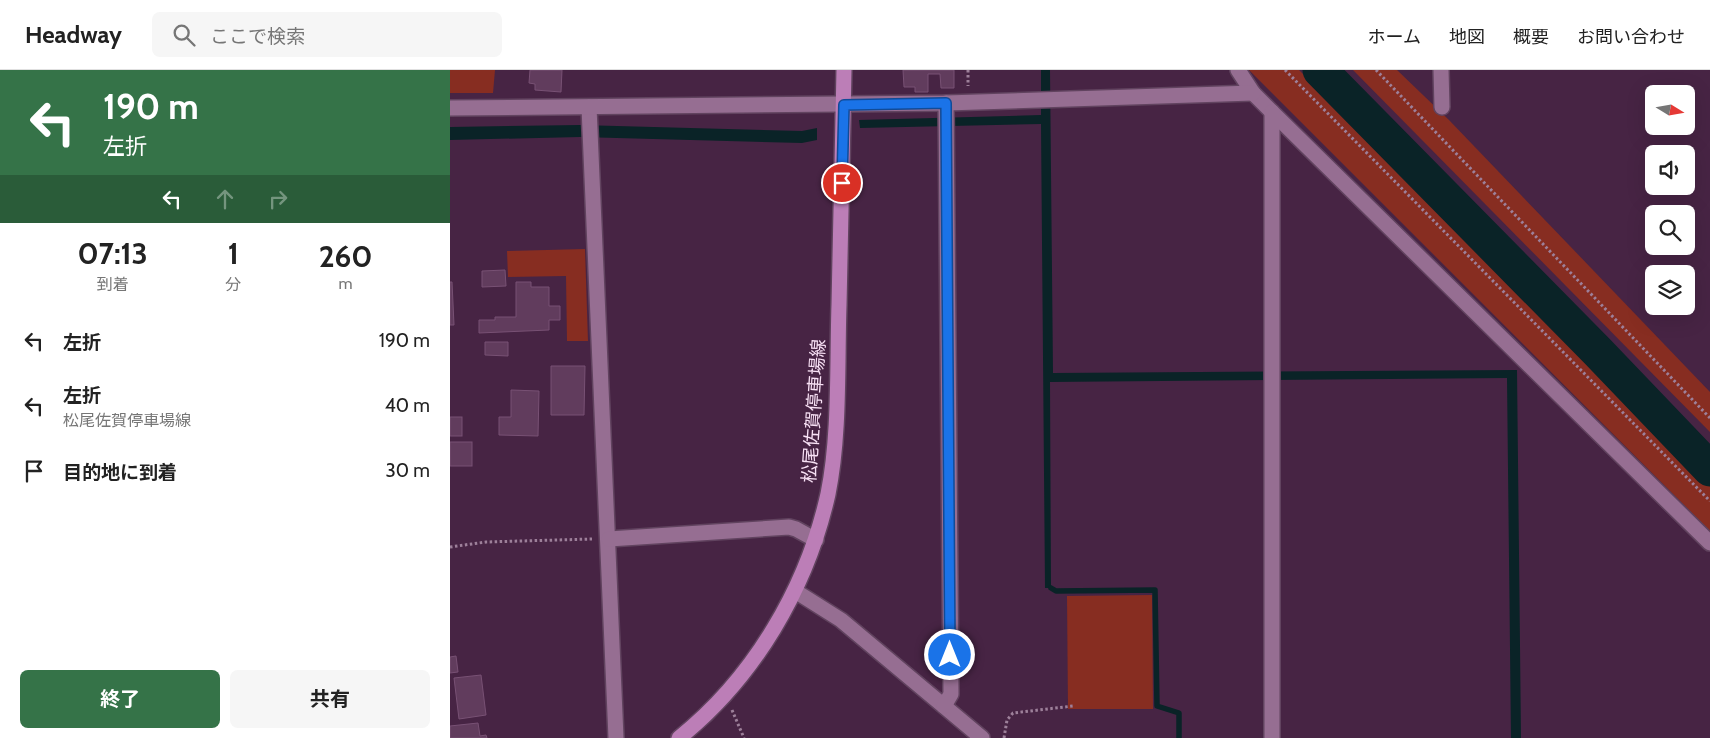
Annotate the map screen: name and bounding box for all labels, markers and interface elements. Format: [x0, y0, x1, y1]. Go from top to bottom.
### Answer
search box [152, 12, 502, 57]
text: Headway [25, 20, 122, 49]
icon: search [170, 21, 198, 49]
text: ここで検索 [210, 25, 305, 48]
text: ホーム [1368, 26, 1421, 48]
text: 地図 [1449, 26, 1485, 48]
text: 概要 [1513, 26, 1549, 48]
text: お問い合わせ [1577, 26, 1685, 48]
text: 190 m [103, 85, 199, 128]
north arrow [1645, 85, 1695, 135]
map controls [1645, 85, 1695, 315]
icon: left [20, 90, 85, 155]
text: 左折 [103, 133, 147, 160]
button: sound [1645, 145, 1695, 195]
pin [821, 162, 863, 204]
icon: arrive [828, 169, 856, 197]
icon: left [158, 185, 186, 213]
icon: ahead [211, 185, 239, 213]
icon: right [264, 185, 292, 213]
button: search [1645, 205, 1695, 255]
text: 07:13 [77, 235, 148, 272]
text: 1 [228, 235, 239, 272]
text: 260 [319, 238, 373, 275]
button: layers [1645, 265, 1695, 315]
text: m [339, 274, 353, 293]
text: 到着 [97, 275, 129, 294]
text: 分 [225, 275, 241, 294]
icon: left [20, 327, 48, 355]
text: 190 m [379, 329, 430, 352]
text: 左折 [63, 331, 101, 354]
street label: 松尾佐賀停車場線 [798, 338, 830, 484]
text: 左折 [63, 384, 101, 407]
icon: left [20, 392, 48, 420]
text: 40 m [385, 394, 430, 417]
text: 松尾佐賀停車場線 [63, 411, 191, 430]
icon: arrive [20, 457, 48, 485]
text: 30 m [386, 459, 430, 482]
text: 目的地に到着 [63, 461, 177, 484]
position arrow [923, 628, 975, 680]
button: 終了 [20, 670, 220, 728]
button: 共有 [230, 670, 430, 728]

